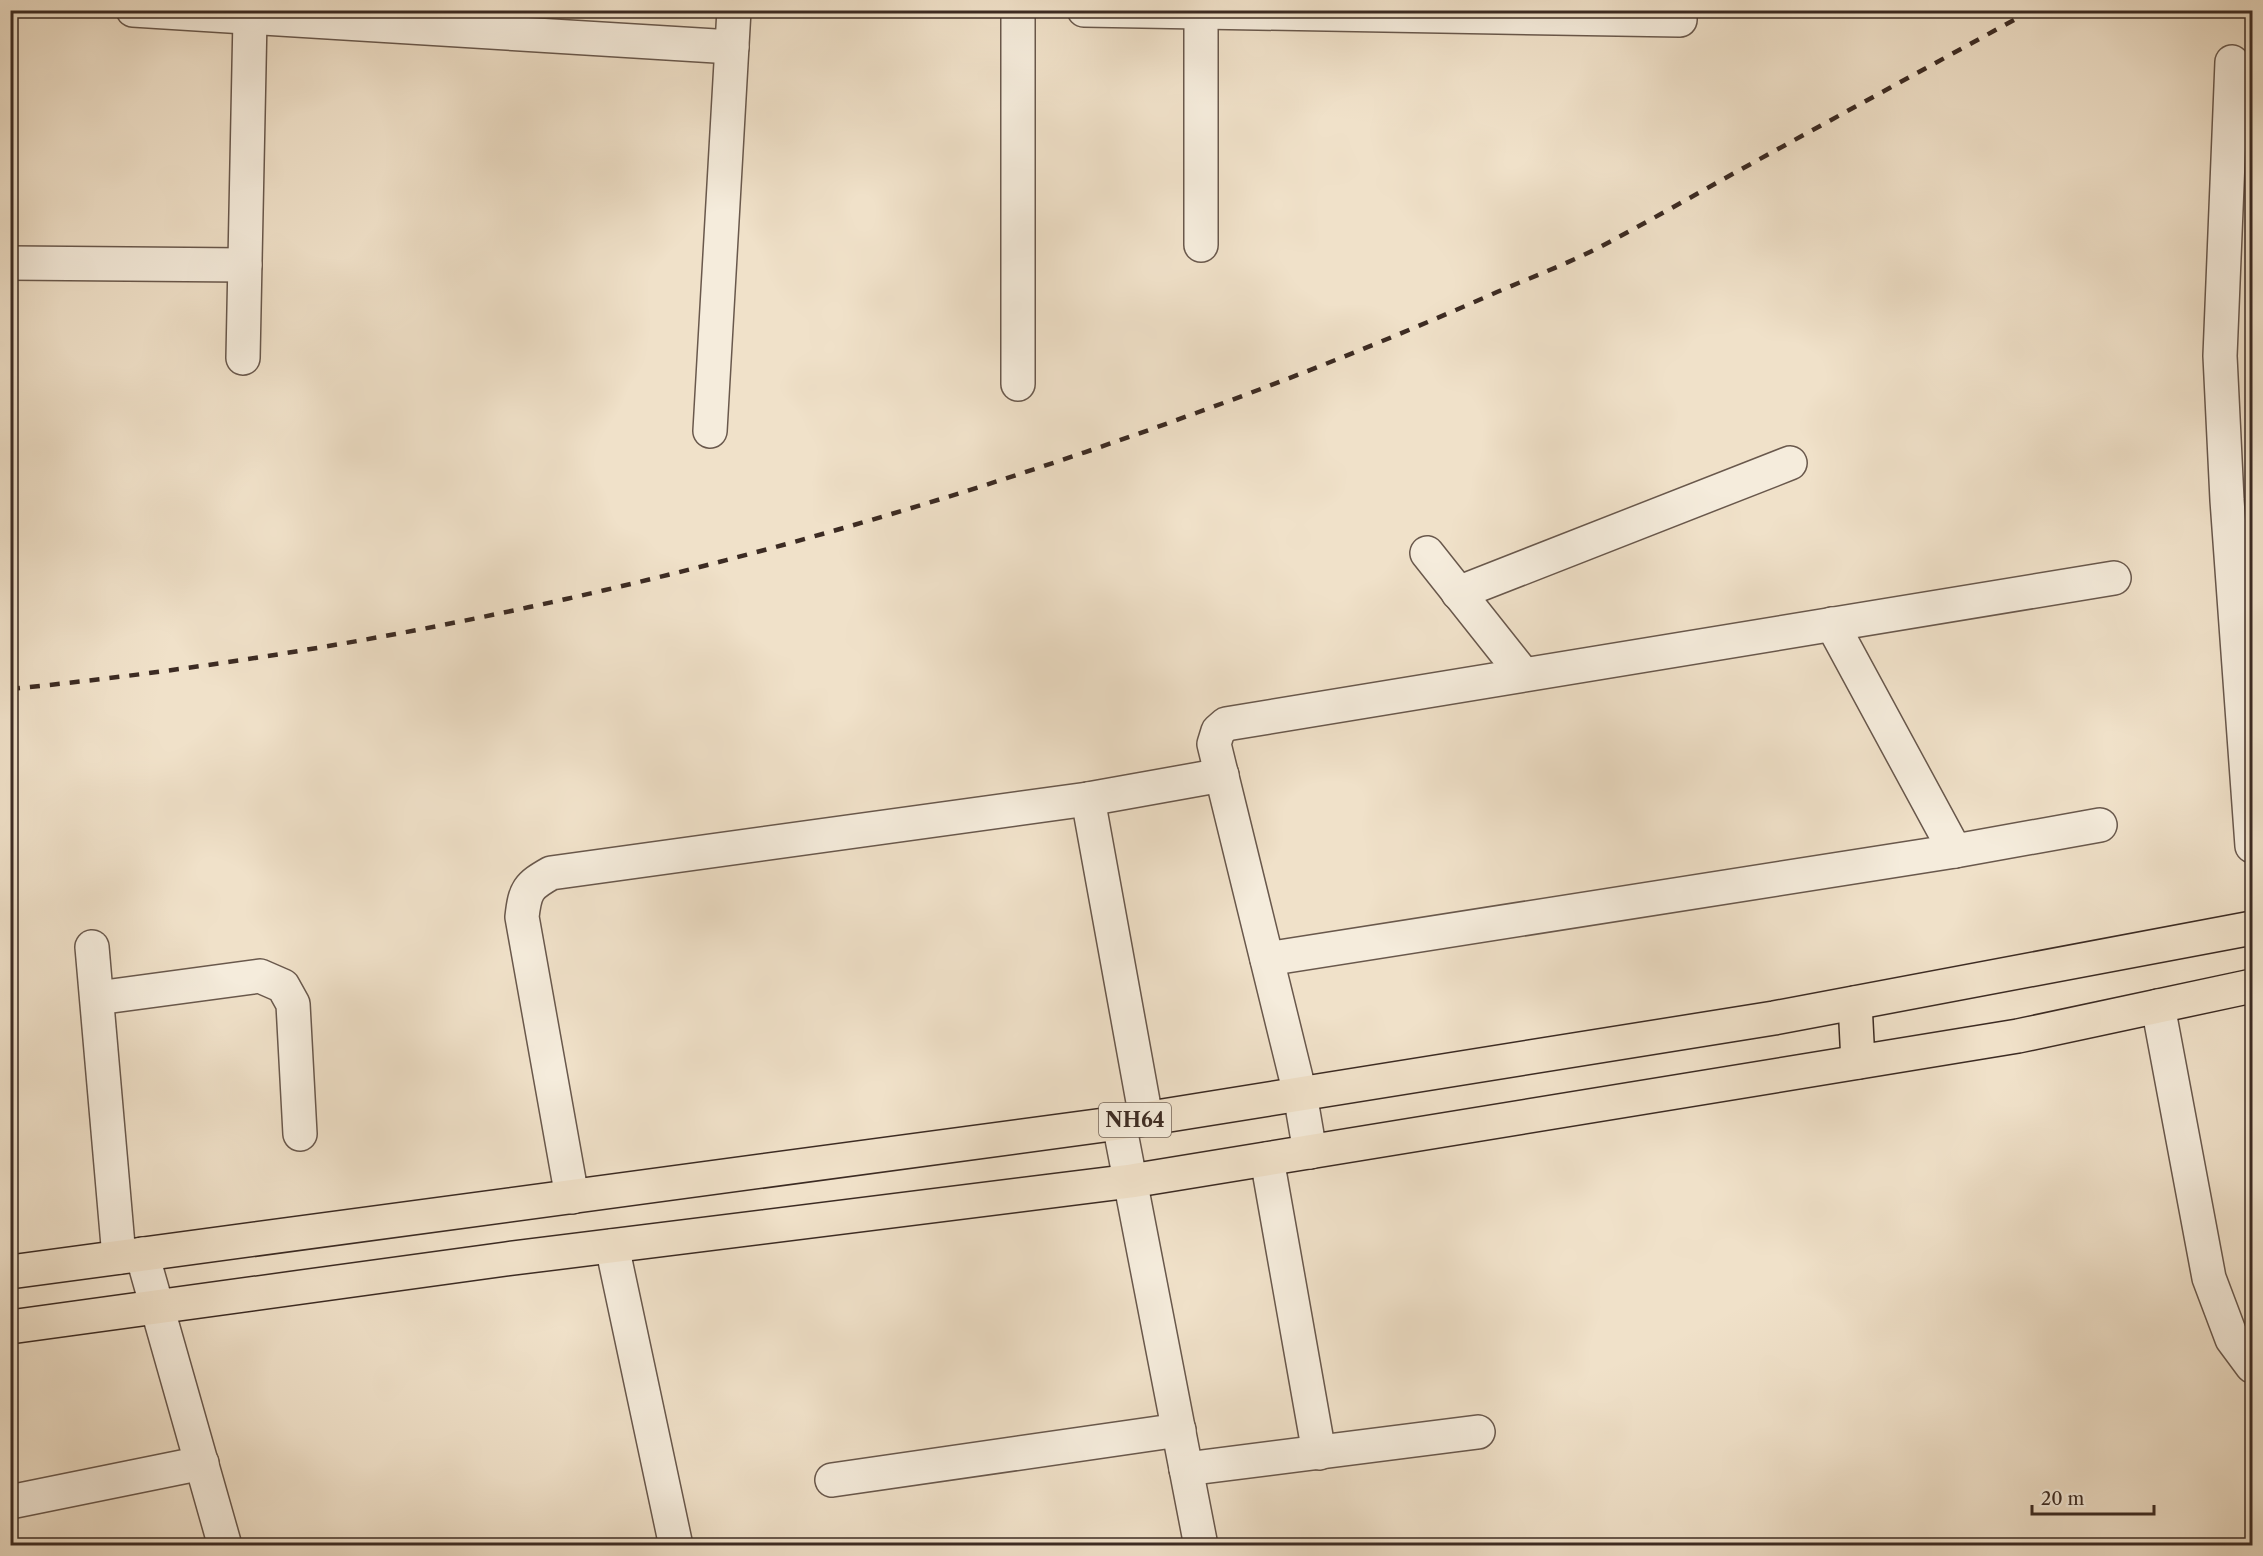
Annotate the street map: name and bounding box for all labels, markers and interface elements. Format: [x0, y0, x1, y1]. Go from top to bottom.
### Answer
road number: NH64 [1099, 1103, 1171, 1137]
scale bar [2032, 1478, 2154, 1516]
text: 20 m [2041, 1488, 2085, 1510]

